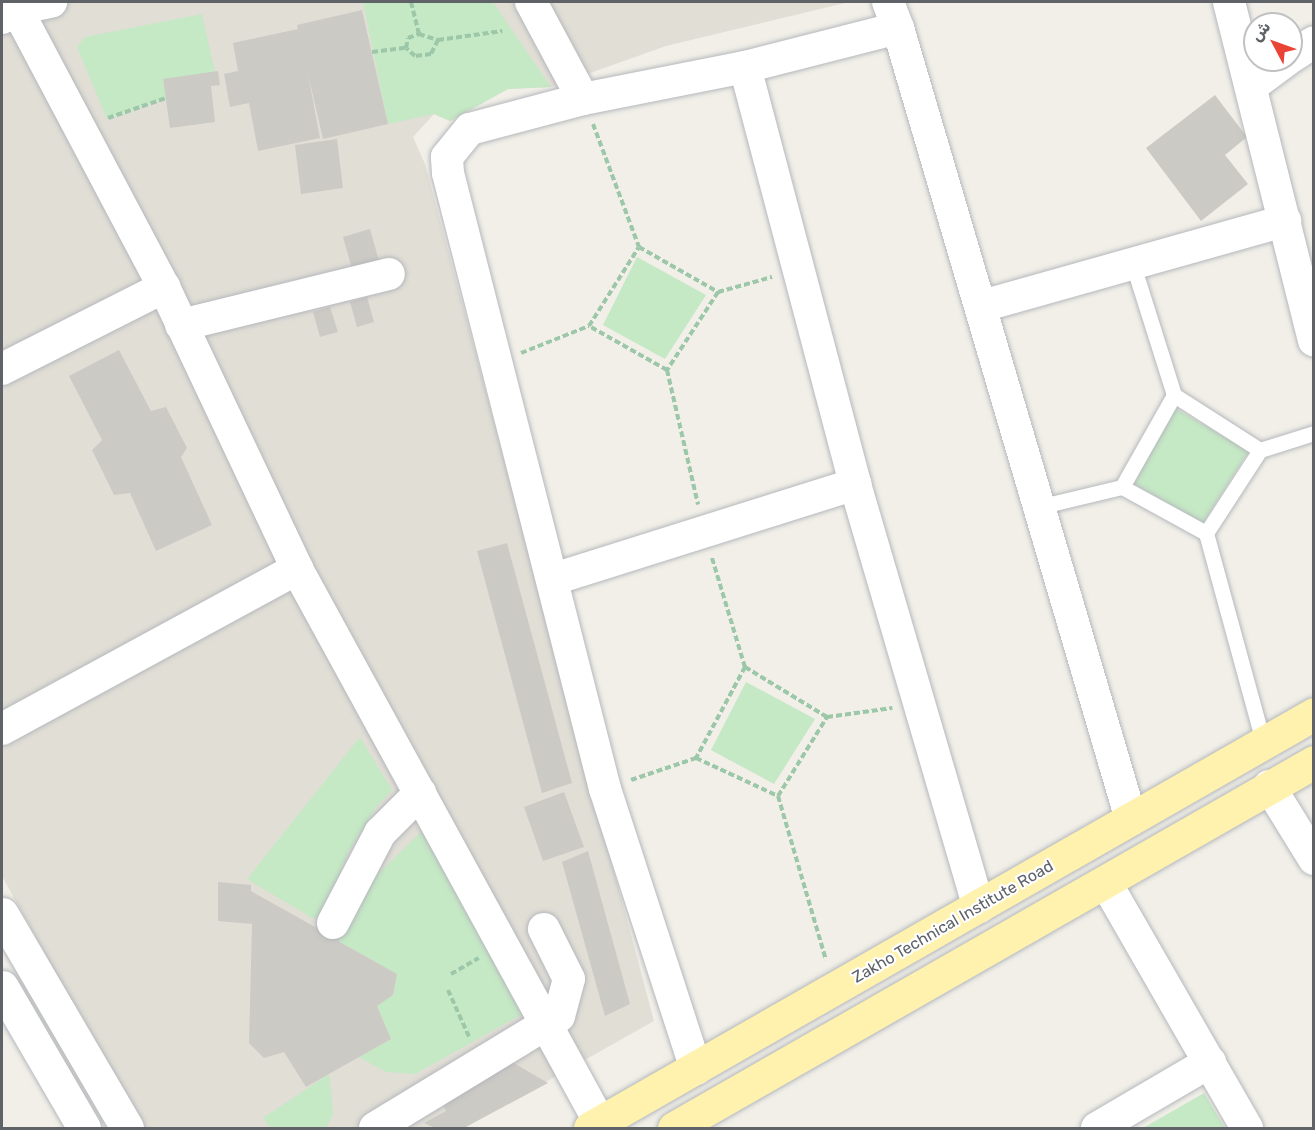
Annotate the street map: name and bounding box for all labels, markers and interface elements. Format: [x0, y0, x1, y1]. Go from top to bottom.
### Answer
north arrow [1243, 12, 1303, 72]
text: ش [1247, 17, 1274, 45]
street label: Zakho Technical Institute Road [849, 856, 1057, 988]

